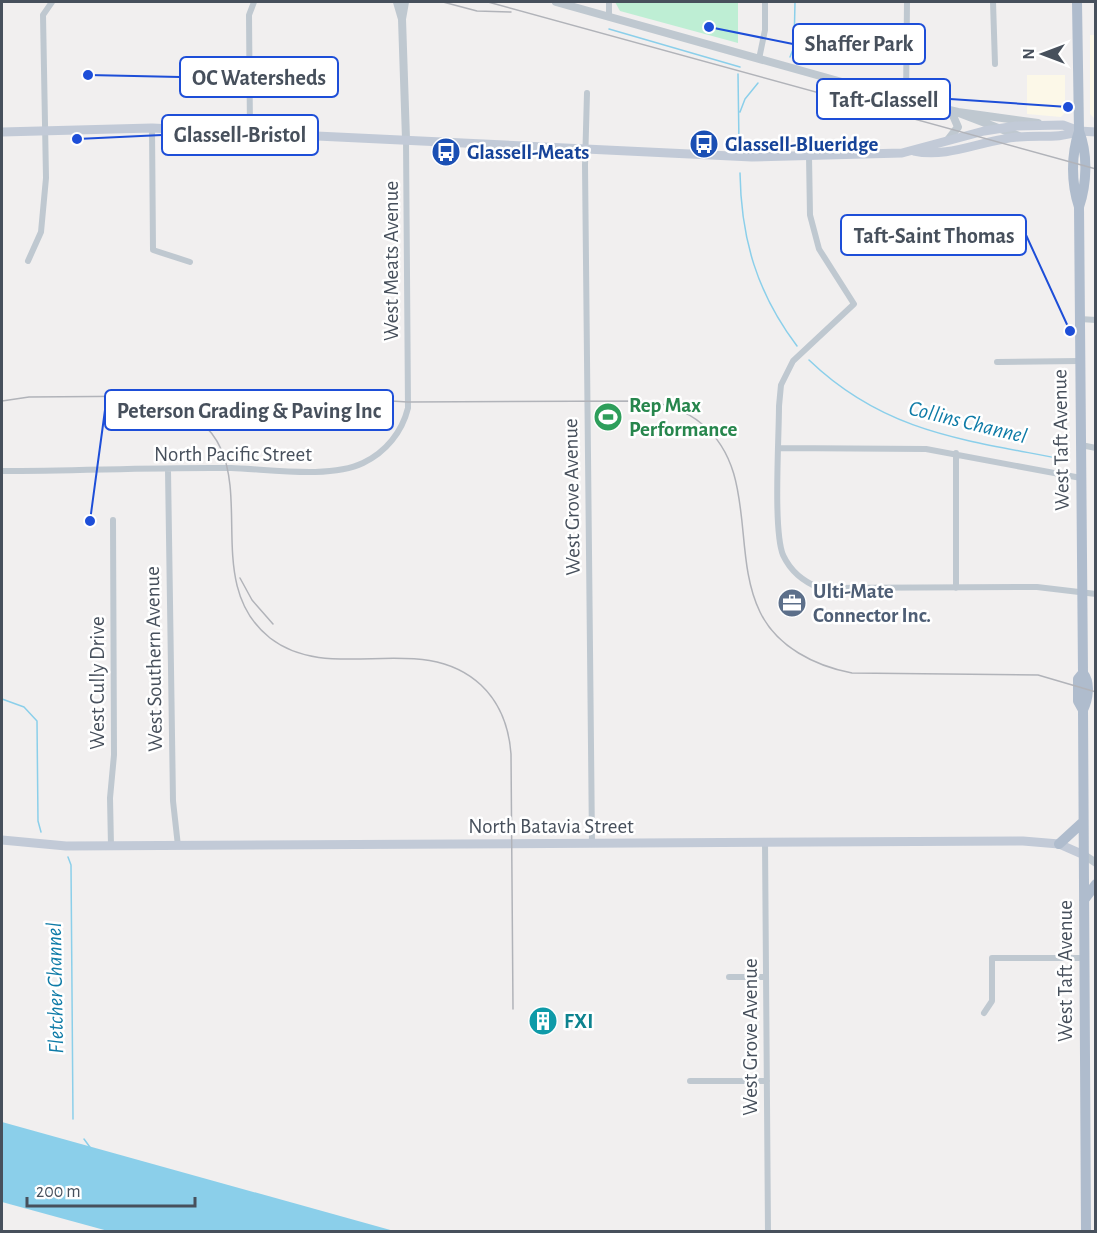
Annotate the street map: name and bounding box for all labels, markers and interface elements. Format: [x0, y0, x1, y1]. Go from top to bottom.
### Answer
callout: Shaffer Park [793, 24, 925, 64]
north arrow [1013, 24, 1073, 84]
text: Shaffer Park [805, 33, 914, 55]
text: N [1021, 48, 1037, 60]
callout: OC Watersheds [180, 57, 338, 97]
text: OC Watersheds [192, 67, 326, 89]
callout: Taft-Glassell [817, 79, 950, 119]
text: Taft-Glassell [829, 89, 939, 111]
callout: Glassell-Bristol [162, 115, 318, 155]
text: Glassell-Bristol [174, 124, 306, 146]
bus stop icon: Glassell-Blueridge [688, 128, 720, 160]
place label: Glassell-Blueridge [725, 134, 879, 155]
bus stop icon: Glassell-Meats [430, 136, 462, 168]
place label: Glassell-Meats [467, 142, 589, 163]
street label: West Meats Avenue [381, 181, 402, 341]
callout: Taft-Saint Thomas [841, 215, 1026, 255]
text: Taft-Saint Thomas [854, 225, 1014, 247]
street label: West Taft Avenue [1049, 369, 1073, 511]
callout: Peterson Grading & Paving Inc [105, 390, 393, 430]
place label: Rep Max Performance [629, 395, 738, 440]
water label: Collins Channel [907, 397, 1029, 447]
text: Peterson Grading & Paving Inc [117, 400, 382, 422]
sports icon: Rep Max Performance [592, 401, 624, 433]
street label: West Grove Avenue [560, 418, 584, 576]
street label: North Pacific Street [154, 444, 312, 465]
street label: West Southern Avenue [142, 566, 166, 752]
place label: Ulti-Mate Connector Inc. [813, 581, 931, 626]
office icon: Ulti-Mate Connector Inc. [776, 587, 808, 619]
street label: West Cully Drive [87, 616, 108, 750]
street label: North Batavia Street [468, 816, 634, 837]
street label: West Taft Avenue [1055, 900, 1076, 1042]
water label: Fletcher Channel [43, 922, 67, 1054]
street label: West Grove Avenue [740, 958, 761, 1116]
building icon: FXI [527, 1005, 559, 1037]
place label: FXI [564, 1011, 593, 1032]
scale bar [27, 1170, 195, 1208]
text: 200 m [36, 1183, 81, 1201]

